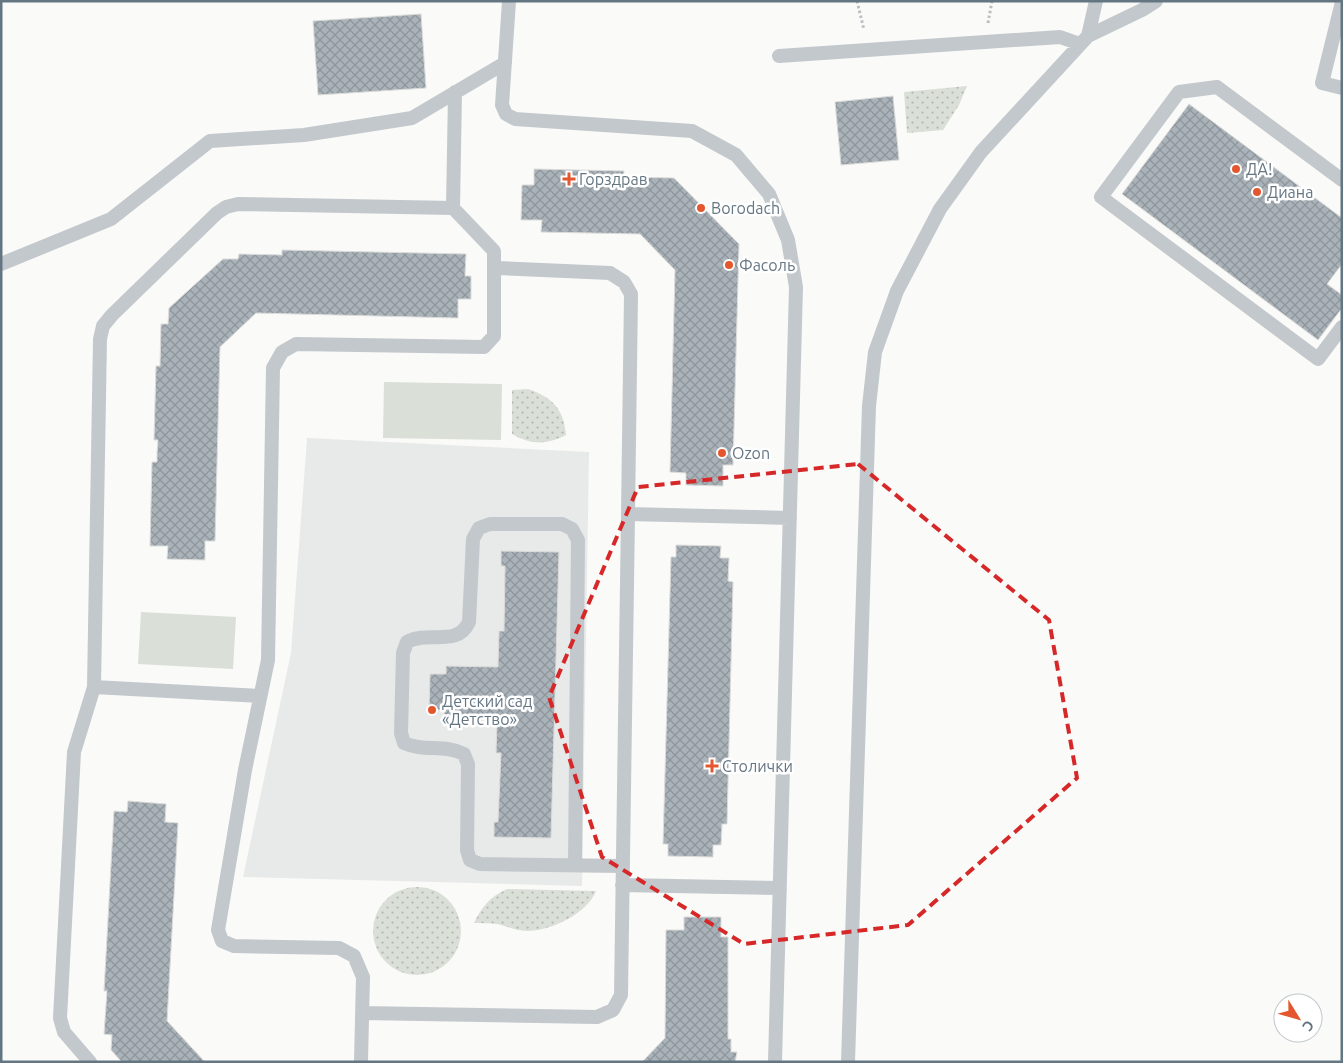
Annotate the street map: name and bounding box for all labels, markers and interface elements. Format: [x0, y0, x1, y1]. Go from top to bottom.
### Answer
place label: ДА! [1246, 160, 1272, 178]
marker: ДА! [1230, 163, 1242, 175]
place label: Горздрав [579, 170, 648, 188]
marker: Горздрав [563, 173, 575, 185]
place label: Диана [1267, 183, 1313, 201]
marker: Диана [1251, 186, 1263, 198]
place label: Borodach [711, 199, 780, 217]
marker: Borodach [695, 202, 707, 214]
place label: Фасоль [739, 256, 795, 274]
marker: Фасоль [723, 259, 735, 271]
place label: Ozon [732, 444, 770, 462]
marker: Ozon [716, 447, 728, 459]
place label: Детский сад «Детство» [442, 692, 532, 728]
marker: Детский сад «Детство» [426, 704, 438, 716]
place label: Столички [722, 757, 793, 775]
marker: Столички [706, 760, 718, 772]
north arrow [1273, 993, 1323, 1043]
text: С [1299, 1017, 1317, 1034]

